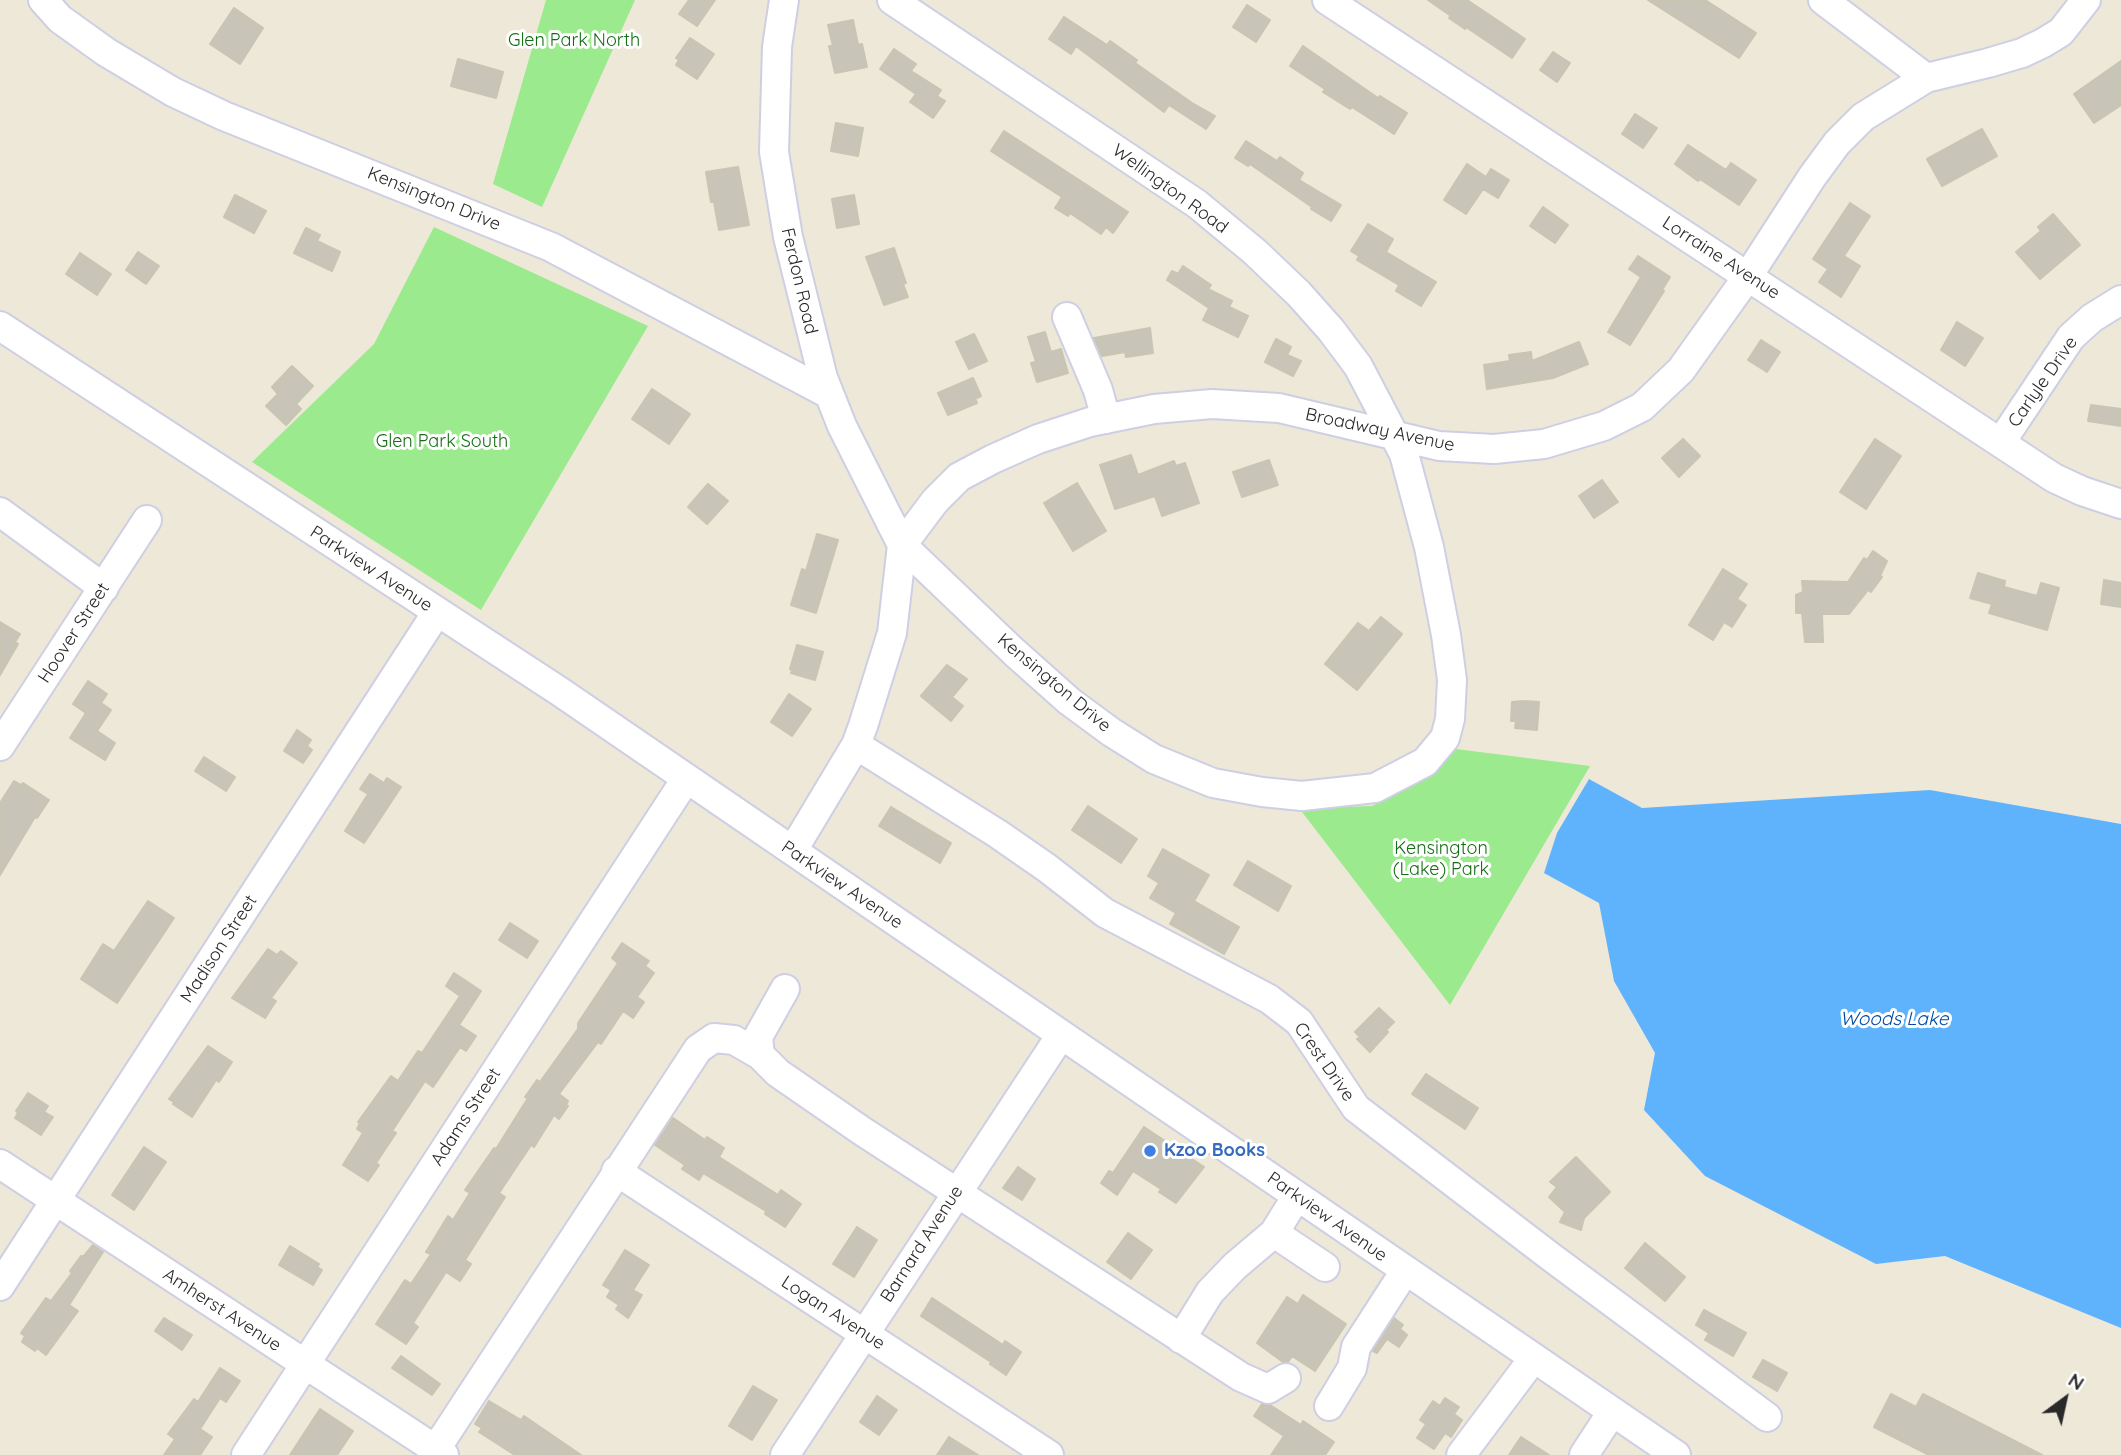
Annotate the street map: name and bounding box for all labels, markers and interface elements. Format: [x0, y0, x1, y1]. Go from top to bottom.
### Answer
park label: Glen Park North [508, 30, 640, 52]
street label: Wellington Road [1108, 140, 1232, 238]
street label: Kensington Drive [364, 162, 504, 236]
street label: Lorraine Avenue [1658, 212, 1784, 304]
street label: Ferdon Road [776, 226, 822, 336]
street label: Carlyle Drive [2004, 332, 2082, 432]
street label: Broadway Avenue [1303, 404, 1457, 456]
park label: Glen Park South [376, 431, 508, 453]
street label: Parkview Avenue [306, 521, 436, 617]
street label: Hoover Street [34, 579, 114, 687]
street label: Kensington Drive [993, 629, 1115, 737]
street label: Parkview Avenue [777, 836, 907, 934]
park label: Kensington (Lake) Park [1393, 838, 1489, 880]
street label: Madison Street [176, 891, 262, 1007]
water label: Woods Lake [1840, 1008, 1948, 1030]
street label: Crest Drive [1289, 1018, 1359, 1106]
street label: Adams Street [426, 1064, 506, 1170]
place label: Kzoo Books [1164, 1140, 1265, 1162]
marker: Kzoo Books [1142, 1143, 1158, 1159]
street label: Parkview Avenue [1263, 1168, 1391, 1266]
street label: Barnard Avenue [876, 1182, 968, 1306]
street label: Amherst Avenue [159, 1264, 285, 1356]
street label: Logan Avenue [777, 1271, 889, 1355]
north arrow [2030, 1364, 2100, 1434]
text: N [2064, 1368, 2089, 1395]

